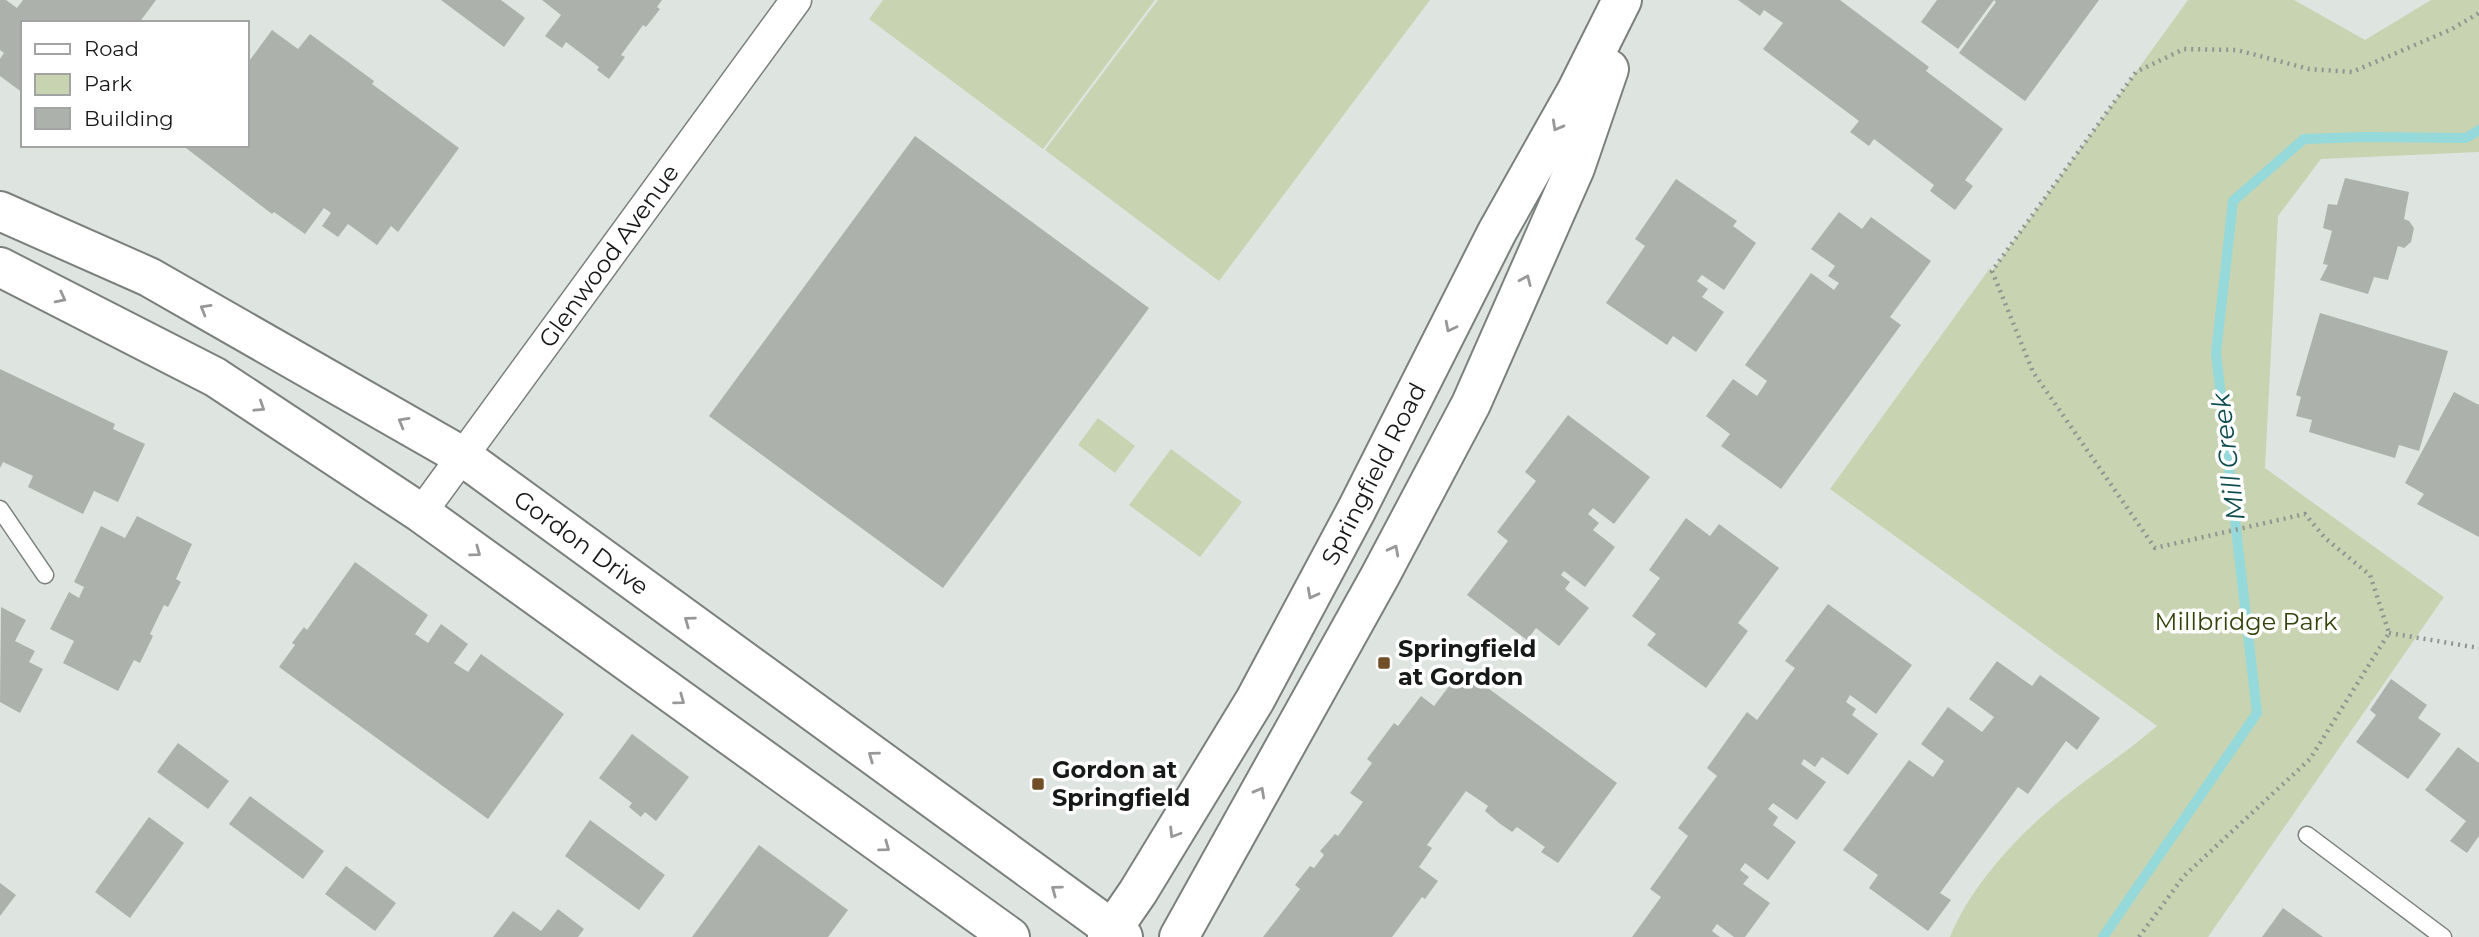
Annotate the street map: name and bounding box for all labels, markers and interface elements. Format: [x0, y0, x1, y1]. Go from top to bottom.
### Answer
legend [21, 21, 248, 147]
text: Road [84, 36, 139, 61]
text: Park [84, 71, 132, 96]
text: Building [84, 106, 174, 131]
one-way arrow [1552, 119, 1565, 131]
street label: Glenwood Avenue [532, 158, 685, 353]
one-way arrow [1518, 275, 1532, 287]
one-way arrow [54, 289, 66, 303]
one-way arrow [200, 304, 213, 317]
one-way arrow [1444, 319, 1458, 332]
street label: Springfield Road [1315, 378, 1432, 570]
water label: Mill Creek [2204, 390, 2252, 523]
one-way arrow [252, 398, 265, 411]
one-way arrow [397, 417, 410, 430]
street label: Gordon Drive [508, 484, 654, 601]
one-way arrow [468, 544, 481, 557]
one-way arrow [1386, 545, 1399, 557]
one-way arrow [1307, 587, 1320, 599]
park label: Millbridge Park [2155, 607, 2338, 636]
one-way arrow [684, 617, 697, 630]
place label: Springfield at Gordon [1398, 634, 1536, 691]
marker: Springfield at Gordon [1376, 655, 1392, 671]
one-way arrow [673, 692, 685, 704]
one-way arrow [868, 751, 881, 764]
place label: Gordon at Springfield [1052, 755, 1190, 812]
marker: Gordon at Springfield [1030, 776, 1046, 792]
one-way arrow [1252, 787, 1265, 799]
one-way arrow [1169, 826, 1182, 839]
one-way arrow [877, 839, 890, 851]
one-way arrow [1051, 886, 1064, 898]

